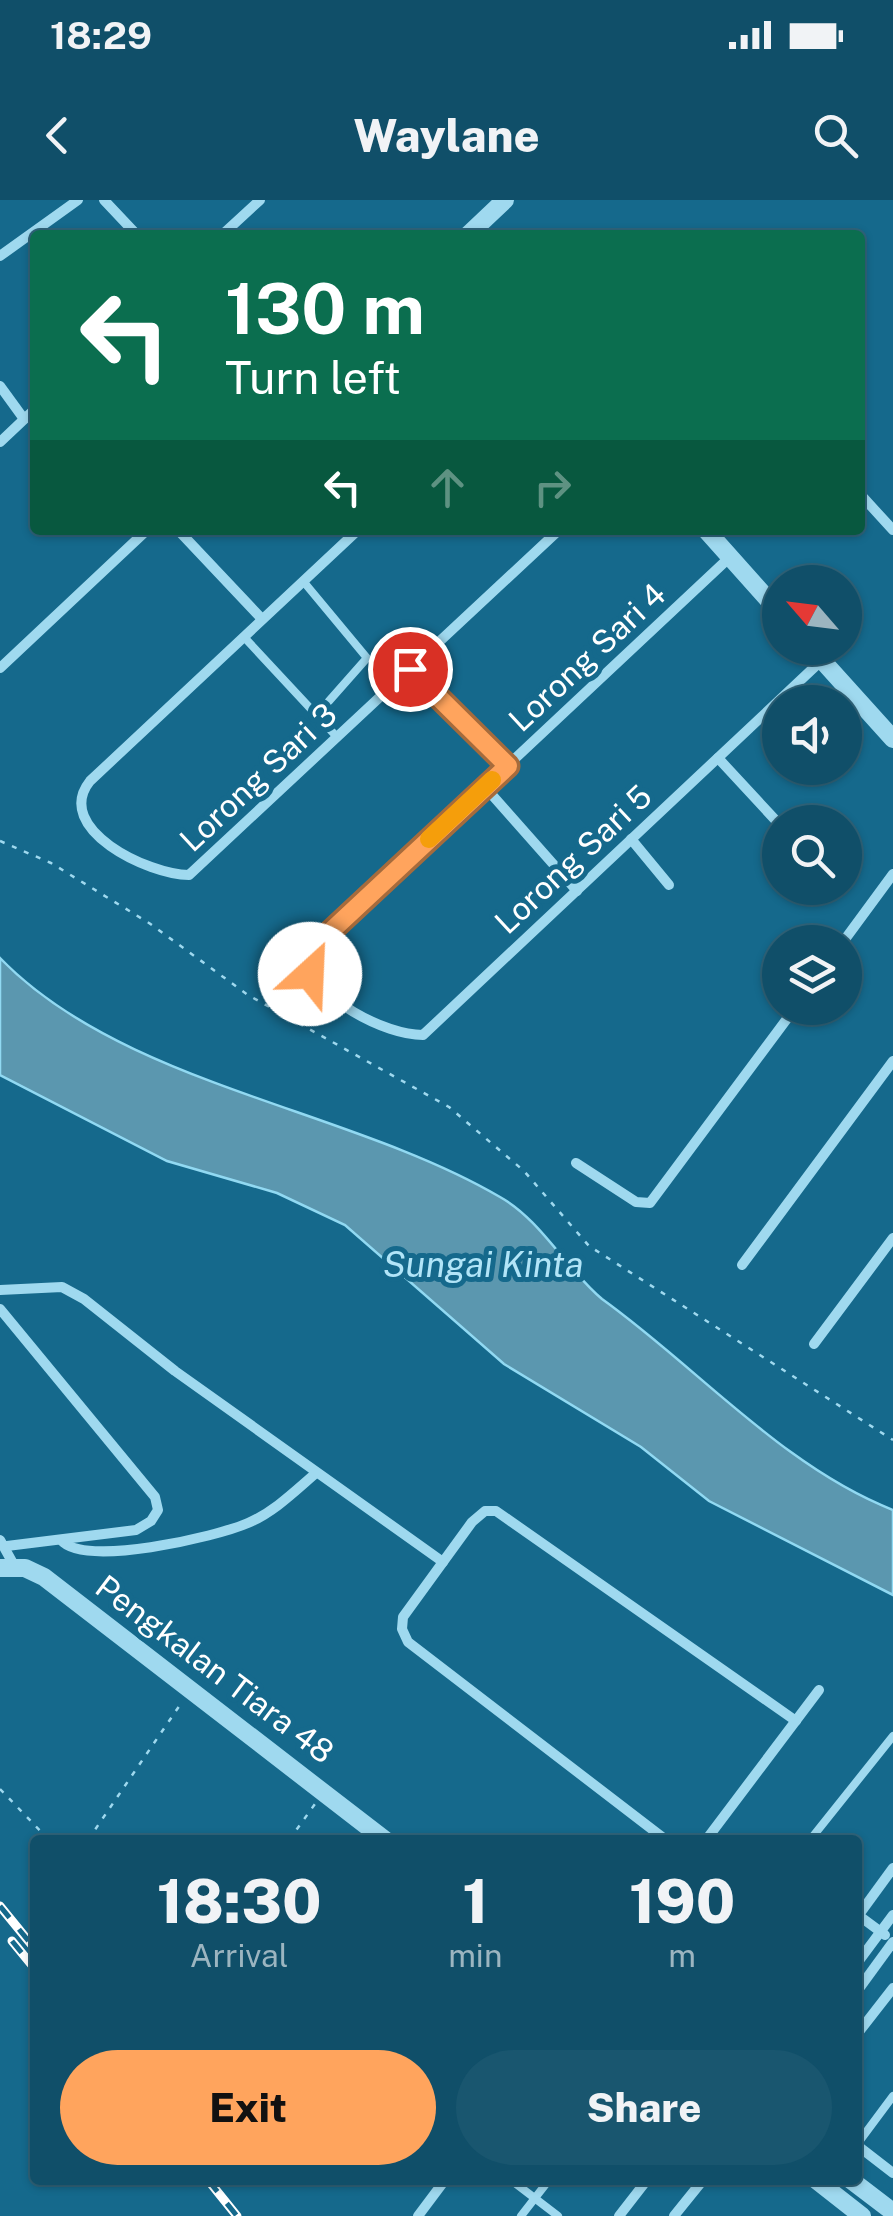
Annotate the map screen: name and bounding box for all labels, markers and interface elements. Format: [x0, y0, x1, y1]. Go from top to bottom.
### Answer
text: 18:29 [50, 13, 152, 58]
icon: back [30, 108, 85, 163]
icon: search [808, 108, 863, 163]
text: Waylane [353, 109, 540, 162]
text: 130 m [225, 267, 425, 350]
icon: left [60, 270, 190, 400]
text: Turn left [225, 351, 401, 404]
icon: left [315, 460, 370, 515]
icon: ahead [420, 460, 475, 515]
icon: right [525, 460, 580, 515]
north arrow [762, 565, 862, 665]
map controls [762, 565, 862, 1025]
street label: Lorong Sari 4 [501, 575, 673, 739]
pin [368, 627, 453, 712]
icon: arrive [383, 642, 438, 697]
button: sound [762, 685, 862, 785]
street label: Lorong Sari 3 [172, 695, 344, 859]
street label: Lorong Sari 5 [487, 777, 659, 941]
button: search [762, 805, 862, 905]
position arrow [258, 922, 362, 1026]
button: layers [762, 925, 862, 1025]
water label: Sungai Kinta [383, 1244, 583, 1285]
street label: Pengkalan Tiara 48 [89, 1568, 341, 1770]
text: 18:30 [157, 1866, 322, 1937]
text: 1 [462, 1866, 488, 1937]
text: 190 [629, 1866, 735, 1937]
text: Arrival [190, 1937, 289, 1974]
text: min [448, 1937, 502, 1974]
text: m [668, 1937, 696, 1974]
button: Exit [60, 2050, 436, 2165]
button: Share [456, 2050, 832, 2165]

